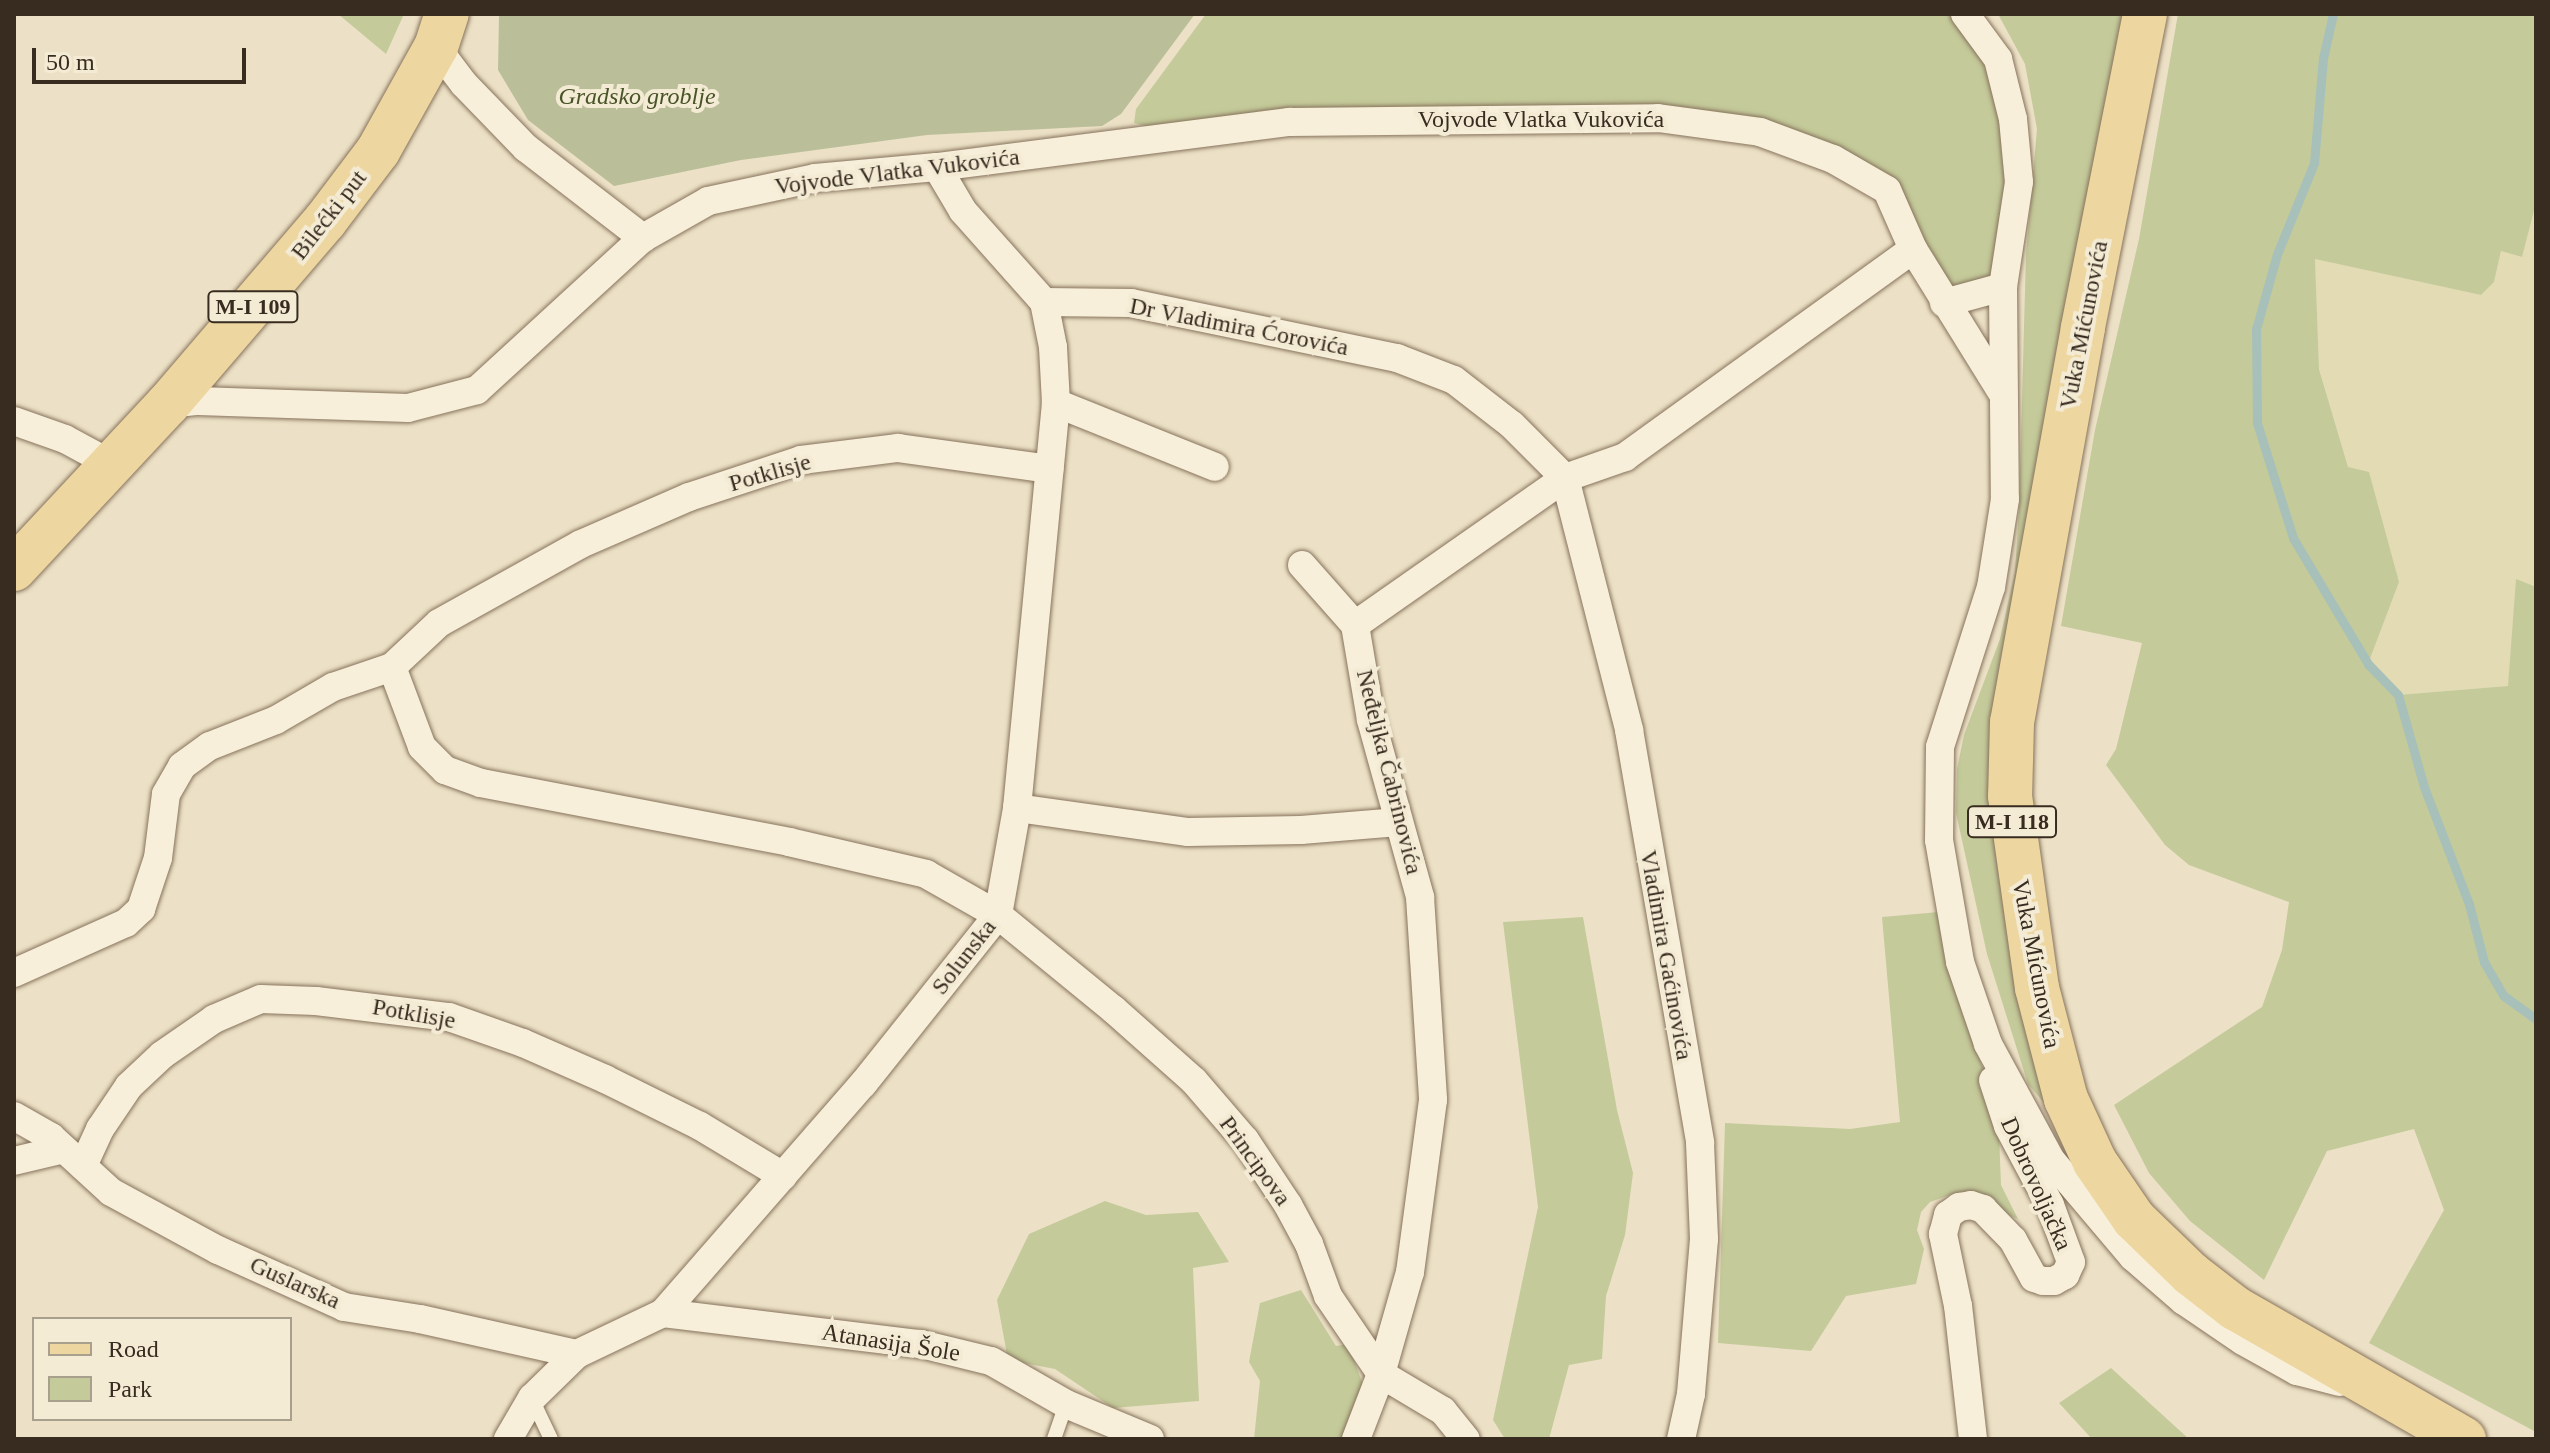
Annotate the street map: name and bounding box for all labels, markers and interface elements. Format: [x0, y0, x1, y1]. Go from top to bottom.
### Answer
scale bar [36, 32, 250, 82]
text: 50 m [46, 49, 95, 75]
park label: Gradsko groblje [558, 83, 716, 111]
street label: Vojvode Vlatka Vukovića [1417, 106, 1665, 134]
street label: Vojvode Vlatka Vukovića [772, 143, 1022, 201]
street label: Bilećki put [285, 164, 373, 266]
street label: Vuka Mićunovića [2054, 238, 2114, 412]
road number: M-I 109 [207, 289, 299, 325]
street label: Dr Vladimira Ćorovića [1127, 292, 1351, 362]
street label: Potklisje [726, 448, 814, 498]
street label: Neđeljka Čabrinovića [1350, 667, 1428, 877]
road number: M-I 118 [1966, 804, 2058, 840]
street label: Vladimira Gaćinovića [1633, 848, 1699, 1062]
street label: Vuka Mićunovića [2006, 877, 2066, 1051]
street label: Solunska [926, 913, 1002, 1001]
street label: Potklisje [370, 993, 458, 1035]
street label: Principova [1213, 1110, 1297, 1212]
street label: Dobrovoljačka [1994, 1113, 2078, 1255]
street label: Guslarska [245, 1250, 345, 1316]
legend [32, 1317, 292, 1421]
street label: Atanasija Šole [820, 1318, 962, 1368]
text: Road [108, 1336, 159, 1362]
text: Park [108, 1376, 152, 1402]

